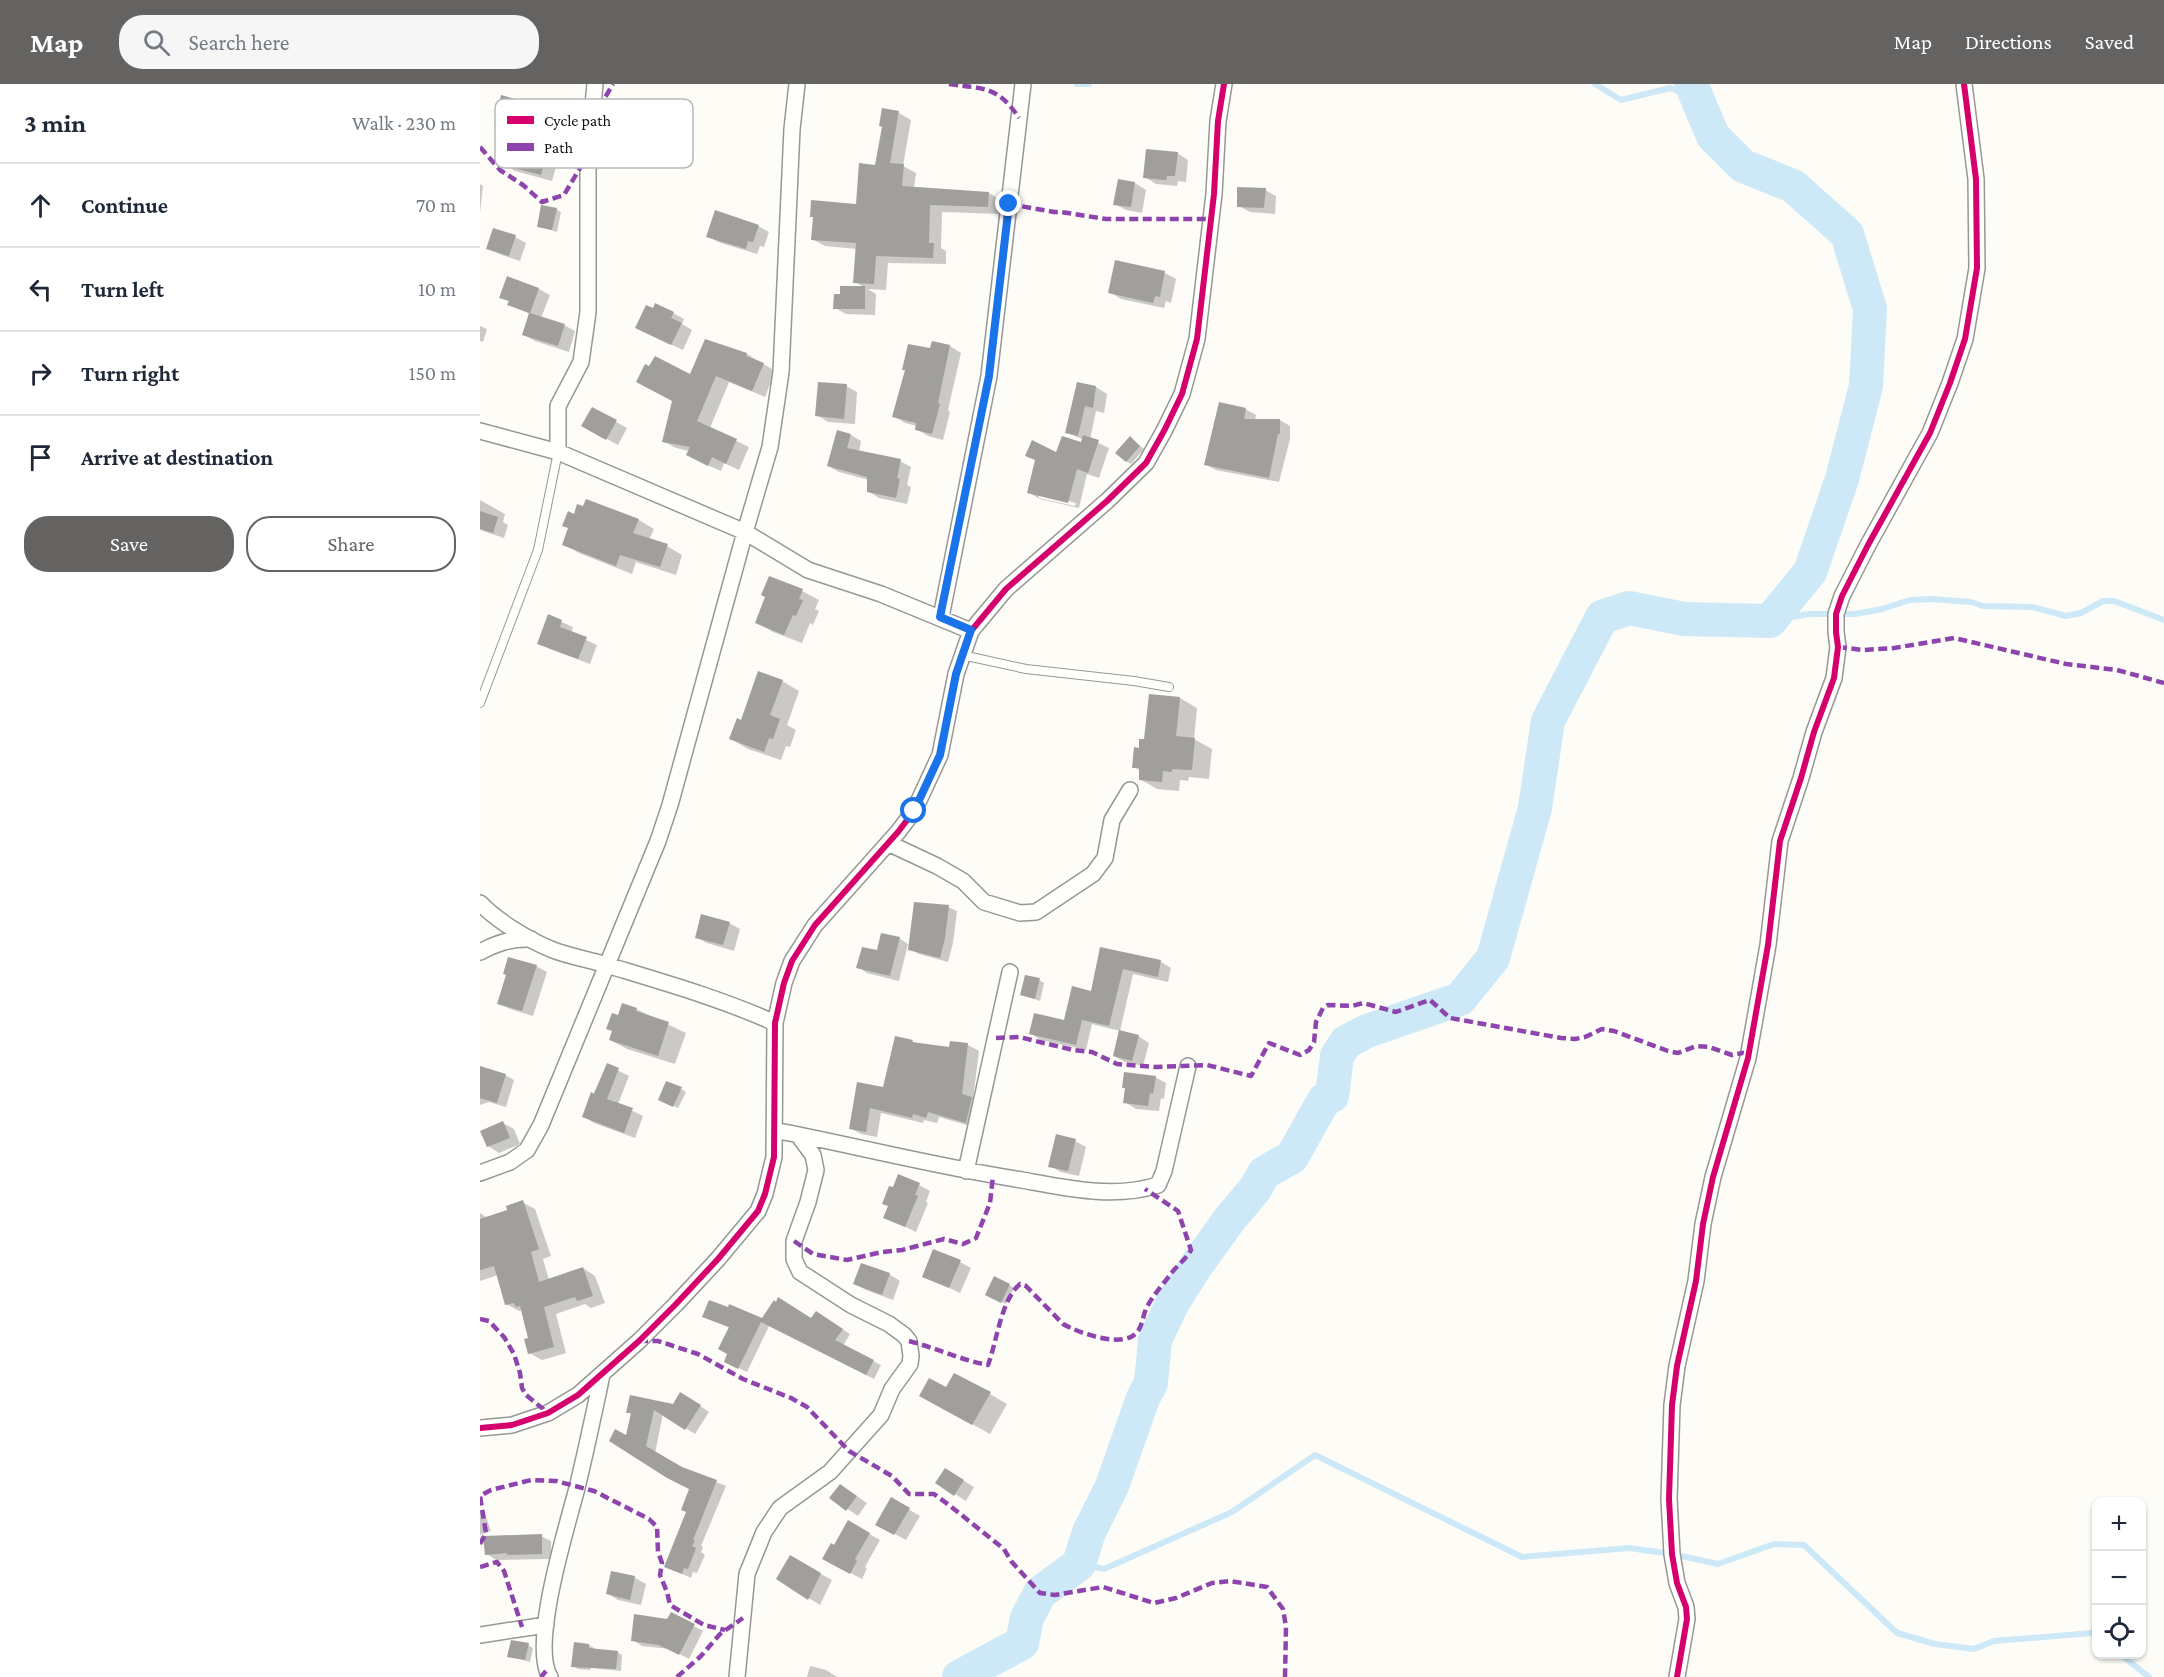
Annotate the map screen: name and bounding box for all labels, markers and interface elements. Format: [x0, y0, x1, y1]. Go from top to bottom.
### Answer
search box [119, 15, 539, 69]
icon: search [140, 26, 173, 59]
text: Map [30, 27, 83, 58]
text: Search here [188, 30, 289, 55]
text: Map [1894, 30, 1932, 54]
text: Directions [1965, 30, 2052, 54]
text: Saved [2085, 30, 2134, 54]
legend [495, 99, 693, 168]
text: 3 min [24, 109, 86, 138]
text: Walk · 230 m [352, 112, 456, 134]
text: Cycle path [544, 112, 611, 130]
text: Path [544, 139, 574, 156]
icon: ahead [24, 189, 57, 222]
route end [995, 190, 1021, 216]
text: Continue [81, 193, 168, 218]
text: 70 m [416, 194, 456, 216]
icon: left [24, 273, 57, 306]
text: Turn left [81, 277, 164, 302]
text: 10 m [418, 278, 456, 300]
icon: right [24, 357, 57, 390]
text: Turn right [81, 361, 179, 386]
text: 150 m [409, 362, 456, 384]
icon: arrive [24, 441, 57, 474]
text: Arrive at destination [81, 445, 273, 470]
button: Save [24, 516, 234, 572]
button: Share [246, 516, 456, 572]
route start [900, 797, 926, 823]
map controls [2092, 1497, 2146, 1659]
button: + [2092, 1497, 2146, 1551]
button: − [2092, 1551, 2146, 1605]
button: locate [2092, 1605, 2146, 1659]

